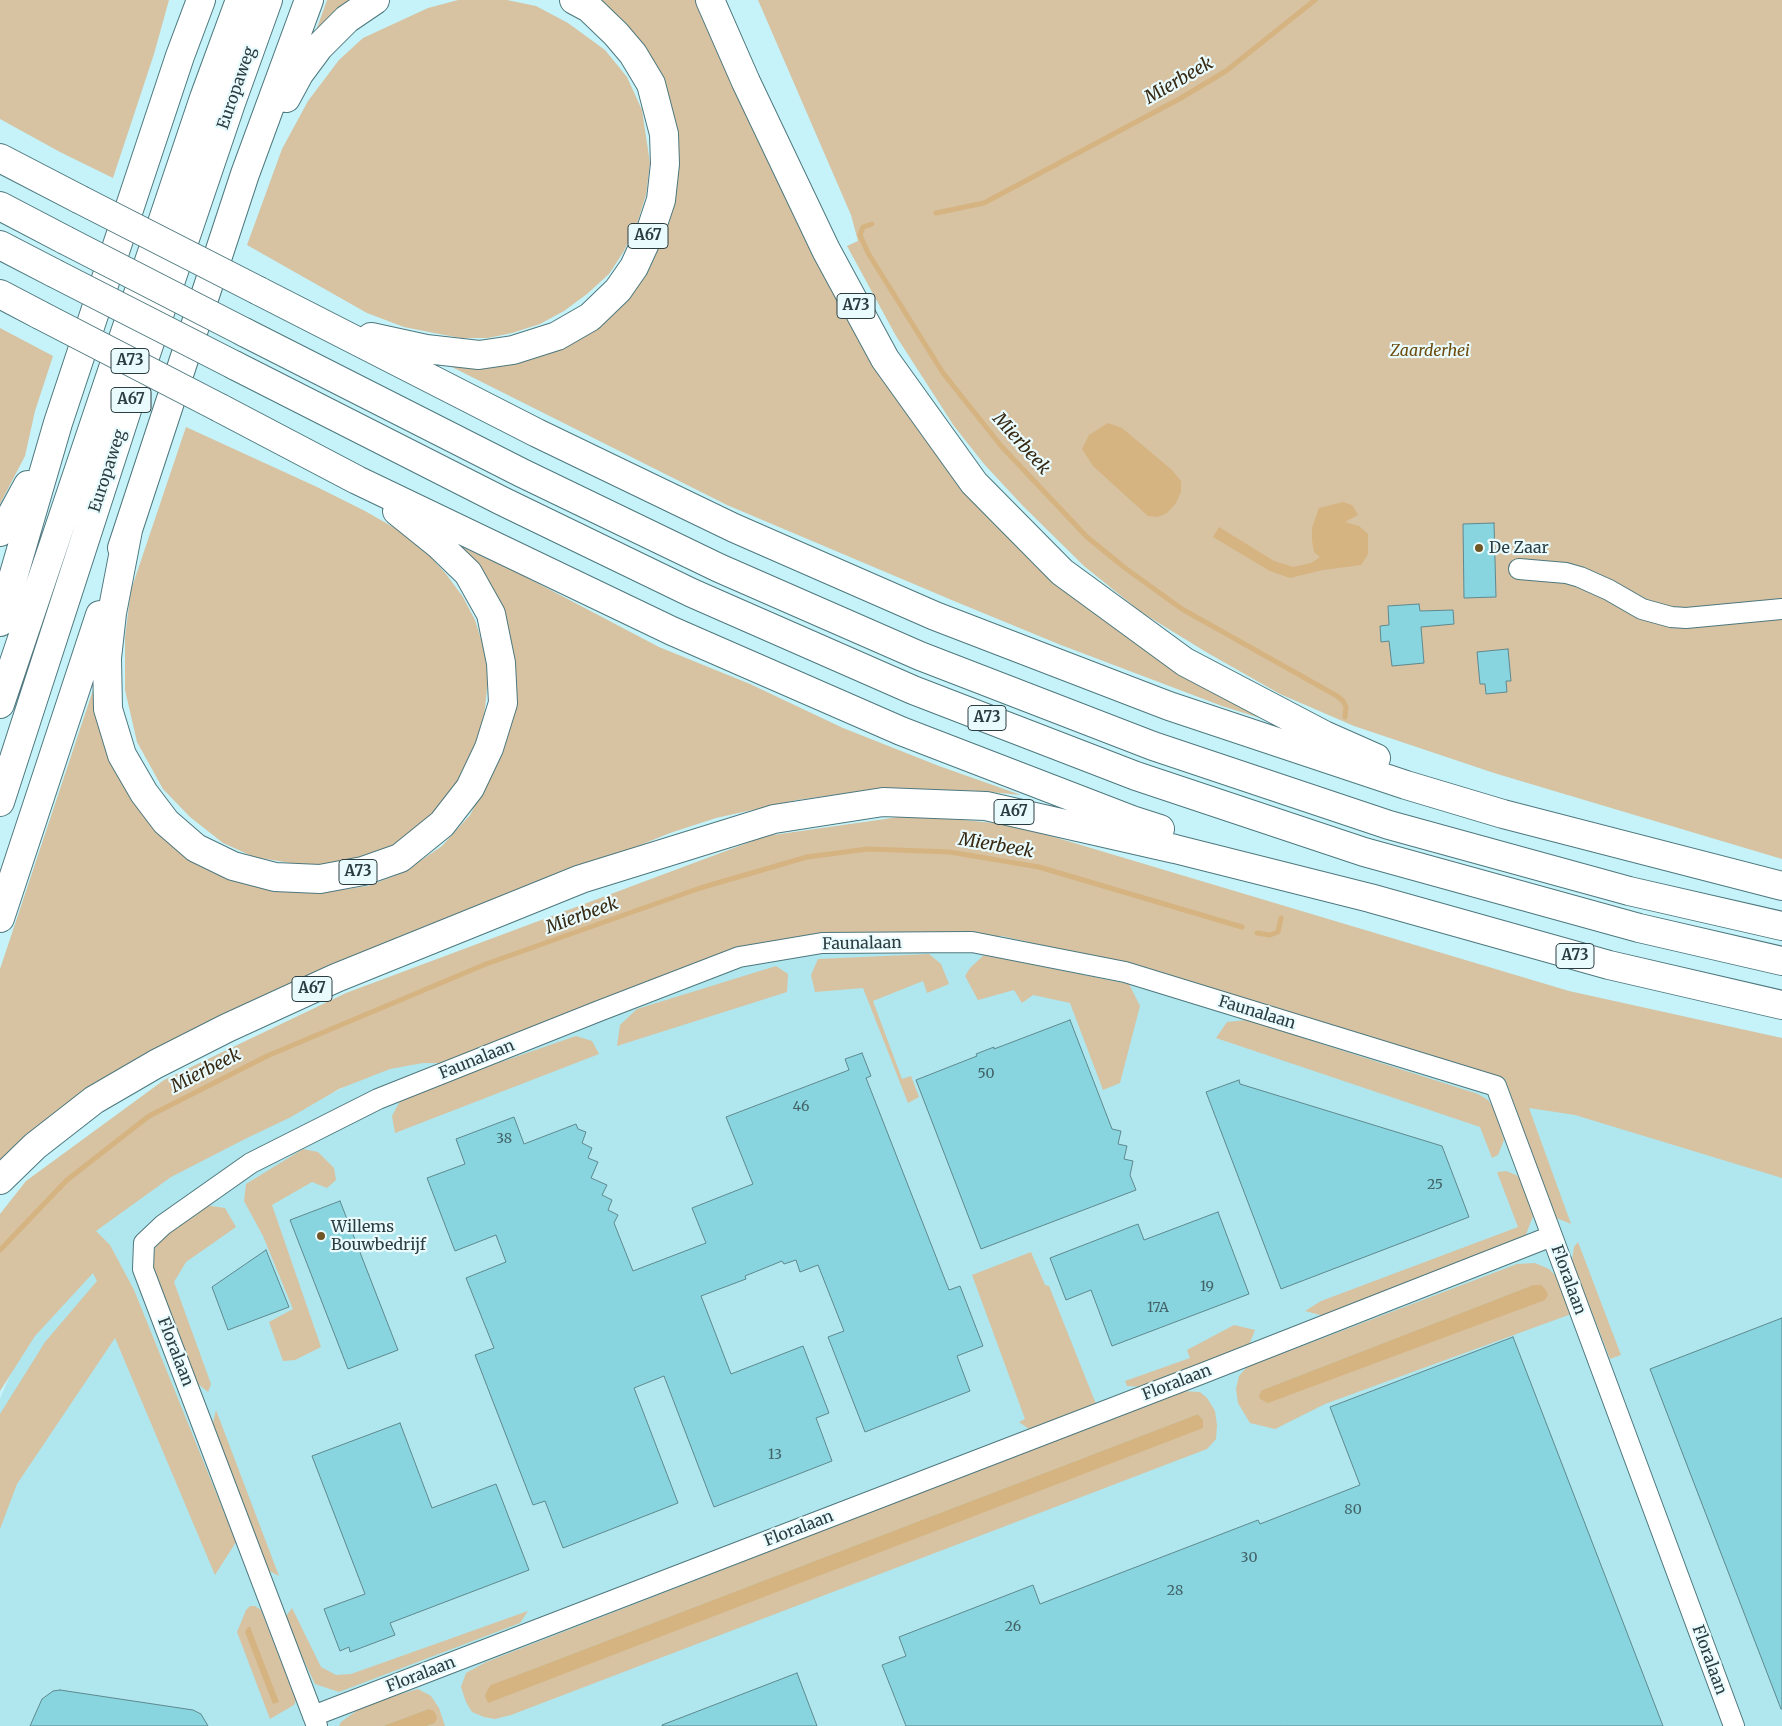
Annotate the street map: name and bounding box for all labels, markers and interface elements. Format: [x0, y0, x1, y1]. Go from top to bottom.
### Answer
street label: Europaweg [214, 44, 260, 132]
water label: Mierbeek [1141, 53, 1217, 109]
road number: A67 [628, 224, 668, 248]
road number: A73 [837, 294, 875, 318]
park label: Zaarderhei [1390, 341, 1470, 361]
road number: A73 [111, 348, 149, 374]
road number: A67 [111, 388, 151, 412]
water label: Mierbeek [988, 409, 1054, 479]
street label: Europaweg [86, 427, 130, 515]
place label: De Zaar [1489, 538, 1549, 558]
marker: De Zaar [1473, 542, 1485, 554]
road number: A73 [968, 706, 1006, 730]
road number: A67 [994, 800, 1034, 824]
water label: Mierbeek [957, 829, 1035, 863]
road number: A73 [339, 860, 377, 884]
water label: Mierbeek [543, 893, 621, 939]
street label: Faunalaan [822, 934, 902, 954]
road number: A73 [1556, 944, 1594, 968]
road number: A67 [292, 976, 332, 1002]
street label: Faunalaan [1216, 992, 1298, 1034]
street label: Faunalaan [437, 1036, 517, 1084]
water label: Mierbeek [167, 1044, 245, 1098]
house number: 50 [978, 1066, 994, 1082]
house number: 46 [793, 1099, 809, 1115]
house number: 38 [496, 1131, 512, 1147]
house number: 25 [1427, 1177, 1443, 1193]
place label: Willems Bouwbedrijf [331, 1217, 426, 1255]
marker: Willems Bouwbedrijf [315, 1230, 327, 1242]
street label: Floralaan [1547, 1243, 1589, 1317]
house number: 19 [1200, 1279, 1214, 1295]
house number: 17A [1147, 1300, 1169, 1316]
street label: Floralaan [153, 1315, 197, 1389]
street label: Floralaan [1140, 1361, 1214, 1405]
house number: 13 [768, 1447, 782, 1463]
house number: 80 [1344, 1502, 1362, 1518]
street label: Floralaan [762, 1507, 836, 1551]
house number: 30 [1241, 1550, 1257, 1566]
house number: 28 [1167, 1583, 1183, 1599]
house number: 26 [1005, 1619, 1021, 1635]
street label: Floralaan [1688, 1623, 1730, 1697]
street label: Floralaan [384, 1653, 458, 1697]

